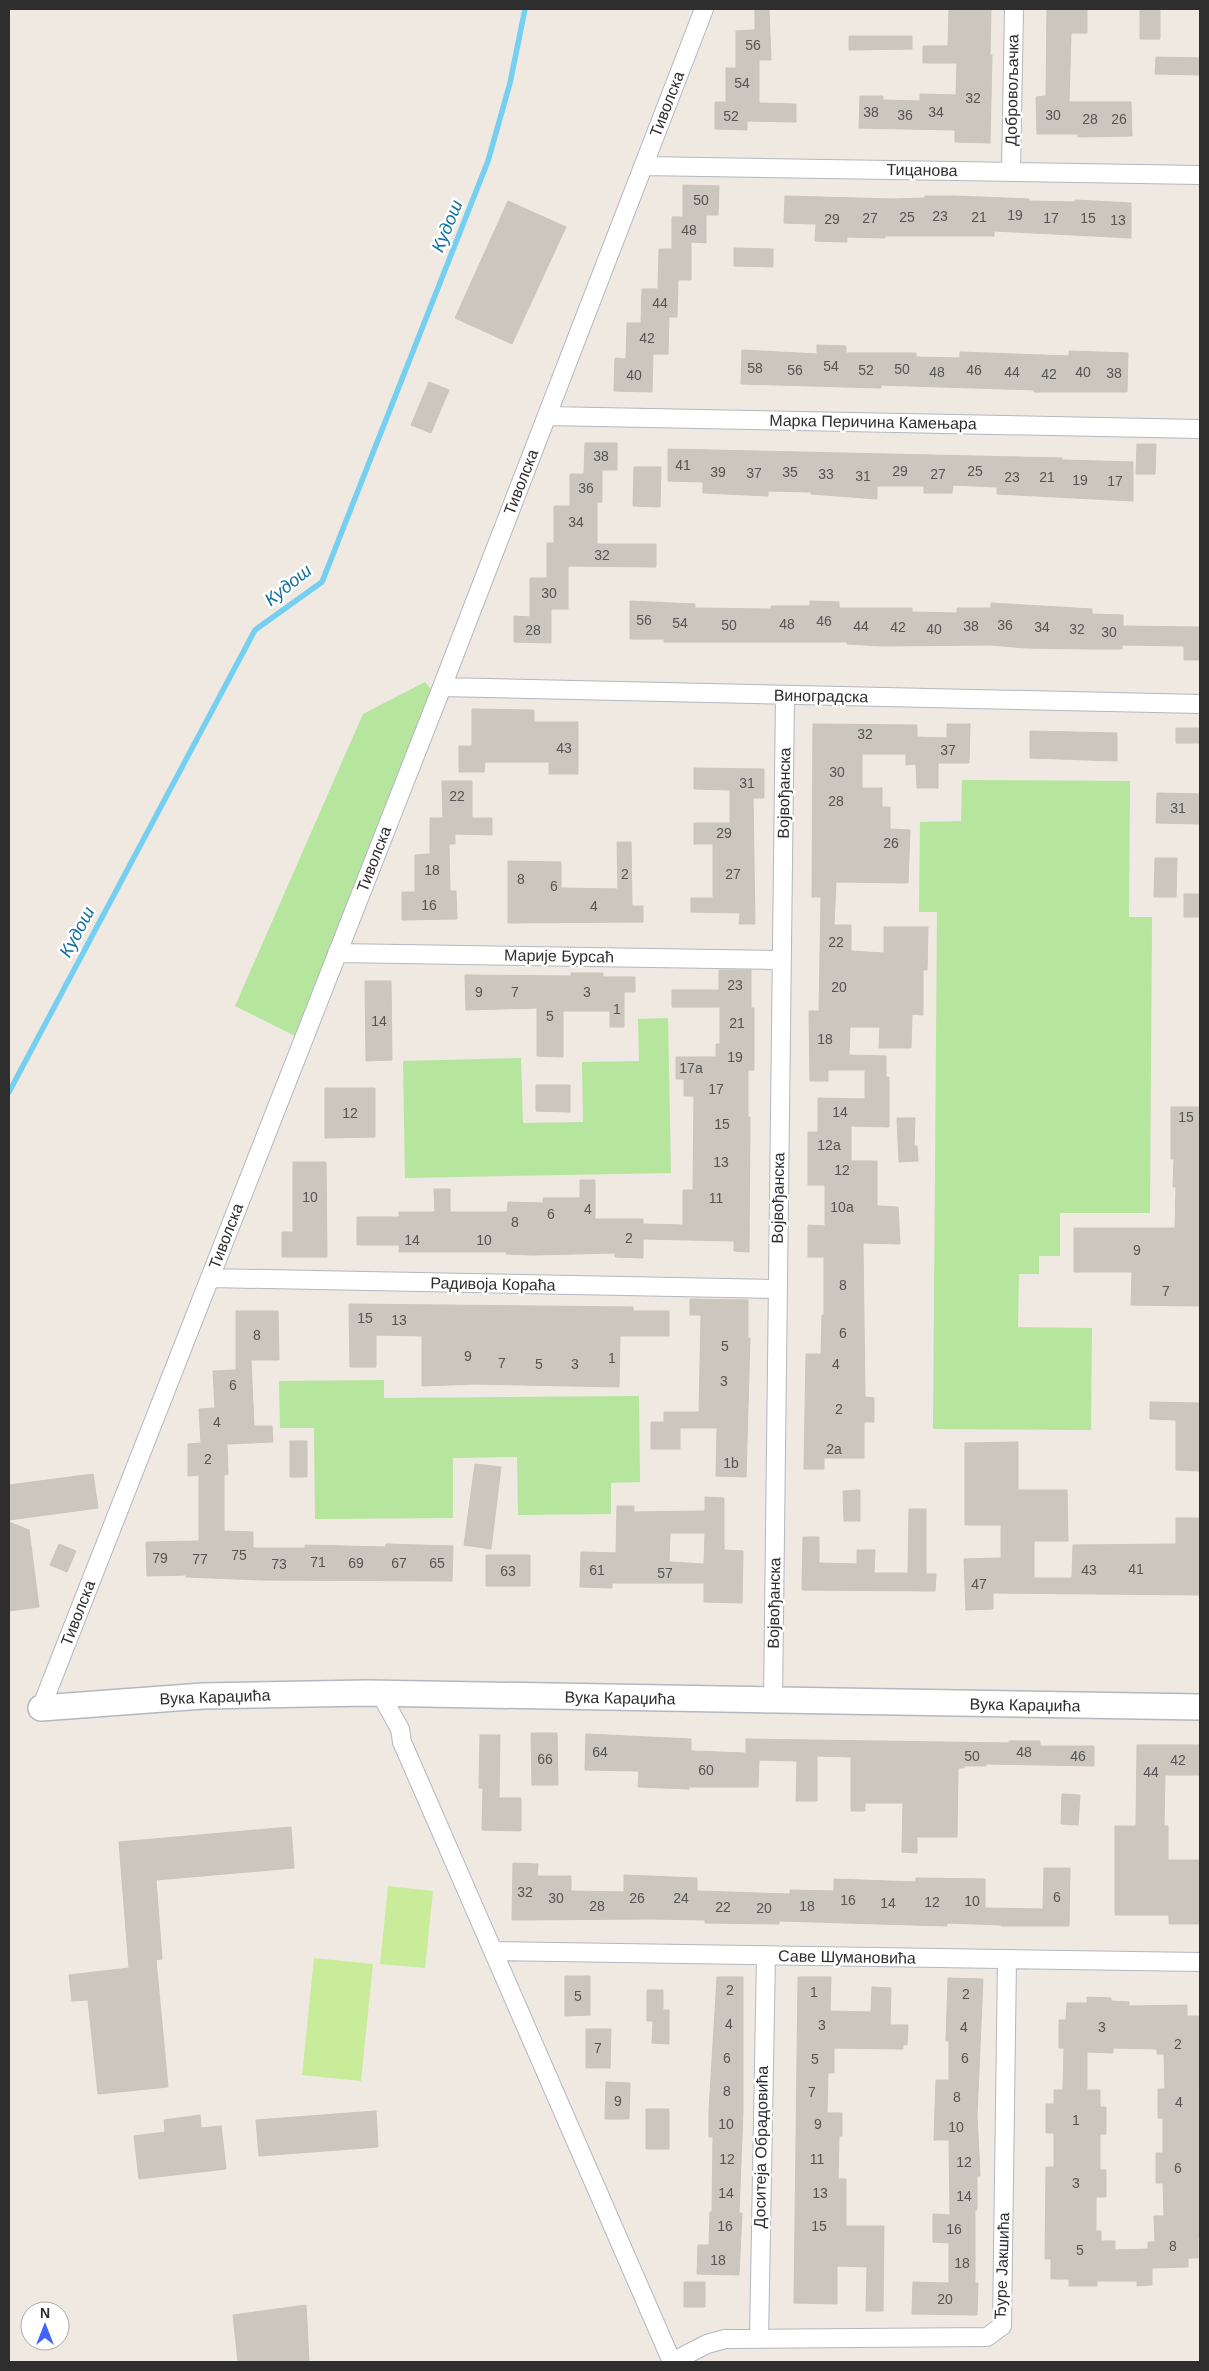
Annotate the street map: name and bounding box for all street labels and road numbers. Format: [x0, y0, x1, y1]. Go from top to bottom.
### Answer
street label: Добровољачка [1003, 34, 1021, 146]
street label: Тиволска [647, 69, 687, 139]
street label: Тицанова [886, 161, 958, 179]
street label: Марка Перичина Камењара [769, 412, 977, 432]
street label: Тиволска [501, 447, 541, 517]
street label: Виноградска [774, 687, 869, 705]
street label: Војвођанска [775, 747, 793, 839]
street label: Тиволска [354, 824, 394, 894]
street label: Марије Бурсаћ [504, 947, 614, 965]
street label: Војвођанска [769, 1152, 787, 1244]
street label: Тиволска [206, 1201, 246, 1271]
street label: Радивоја Кораћа [430, 1274, 556, 1294]
street label: Војвођанска [765, 1557, 783, 1649]
street label: Тиволска [58, 1578, 98, 1648]
street label: Вука Караџића [159, 1687, 271, 1707]
street label: Вука Караџића [564, 1689, 676, 1707]
street label: Вука Караџића [969, 1696, 1081, 1714]
street label: Саве Шумановића [778, 1947, 916, 1967]
street label: Доситеја Обрадовића [751, 2065, 771, 2228]
street label: Ђуре Јакшића [992, 2212, 1012, 2320]

